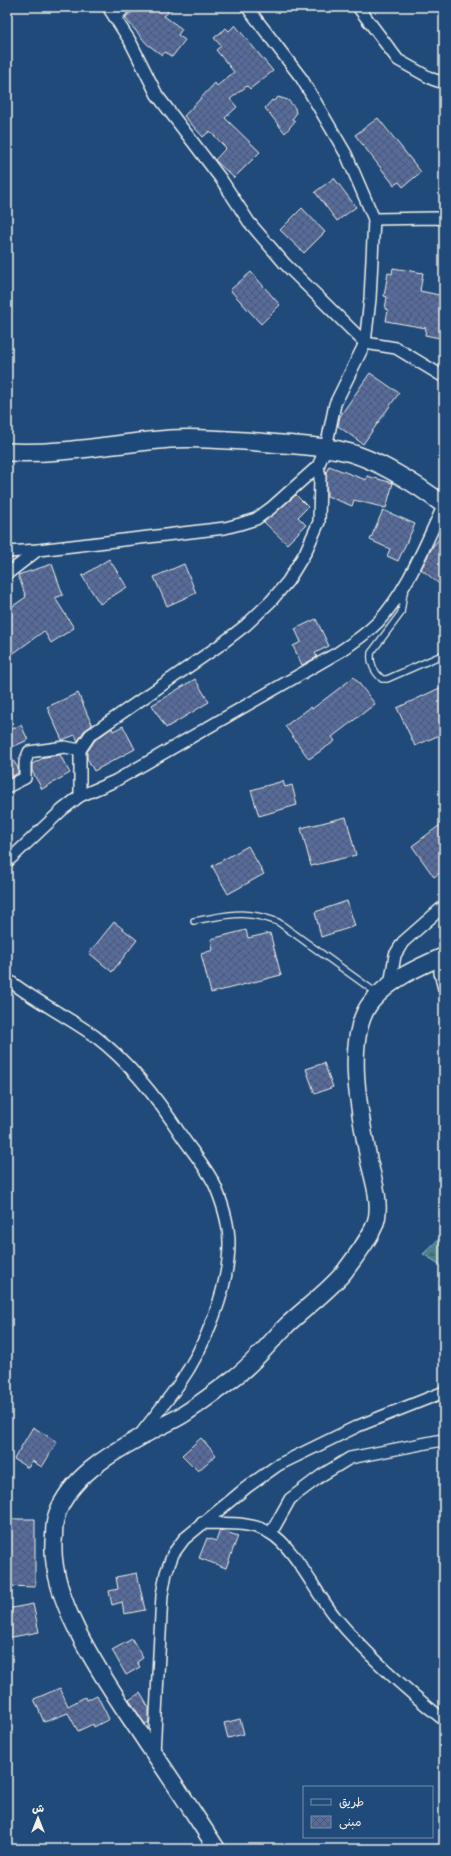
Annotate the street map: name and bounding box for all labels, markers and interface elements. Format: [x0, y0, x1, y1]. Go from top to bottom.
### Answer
legend [303, 1786, 433, 1838]
text: طريق [339, 1795, 364, 1812]
north arrow [18, 1798, 58, 1838]
text: ش [32, 1802, 44, 1818]
text: مبنى [339, 1815, 362, 1832]

